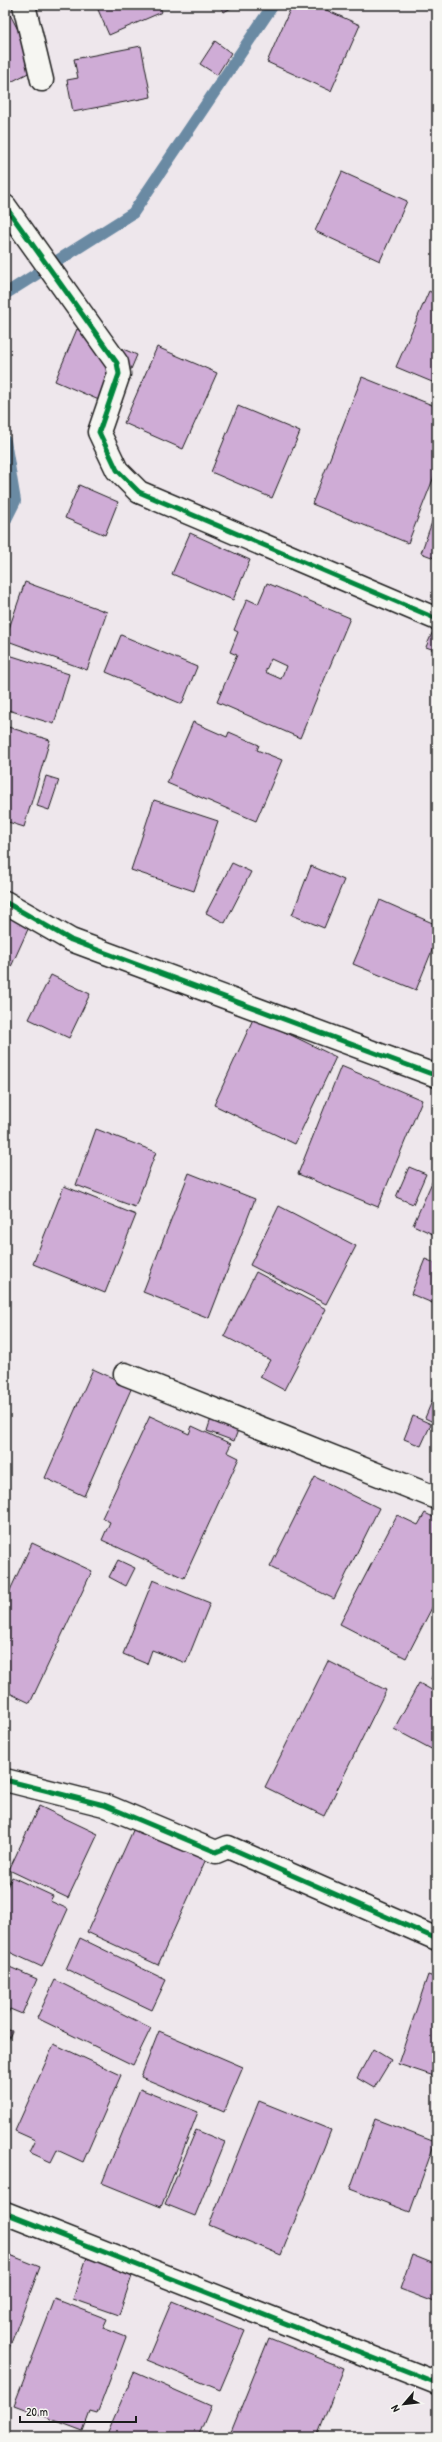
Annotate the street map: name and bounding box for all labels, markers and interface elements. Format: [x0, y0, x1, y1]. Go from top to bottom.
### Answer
north arrow [384, 2384, 424, 2424]
scale bar [20, 2398, 136, 2424]
text: 20 m [26, 2403, 48, 2420]
text: N [388, 2403, 403, 2415]

